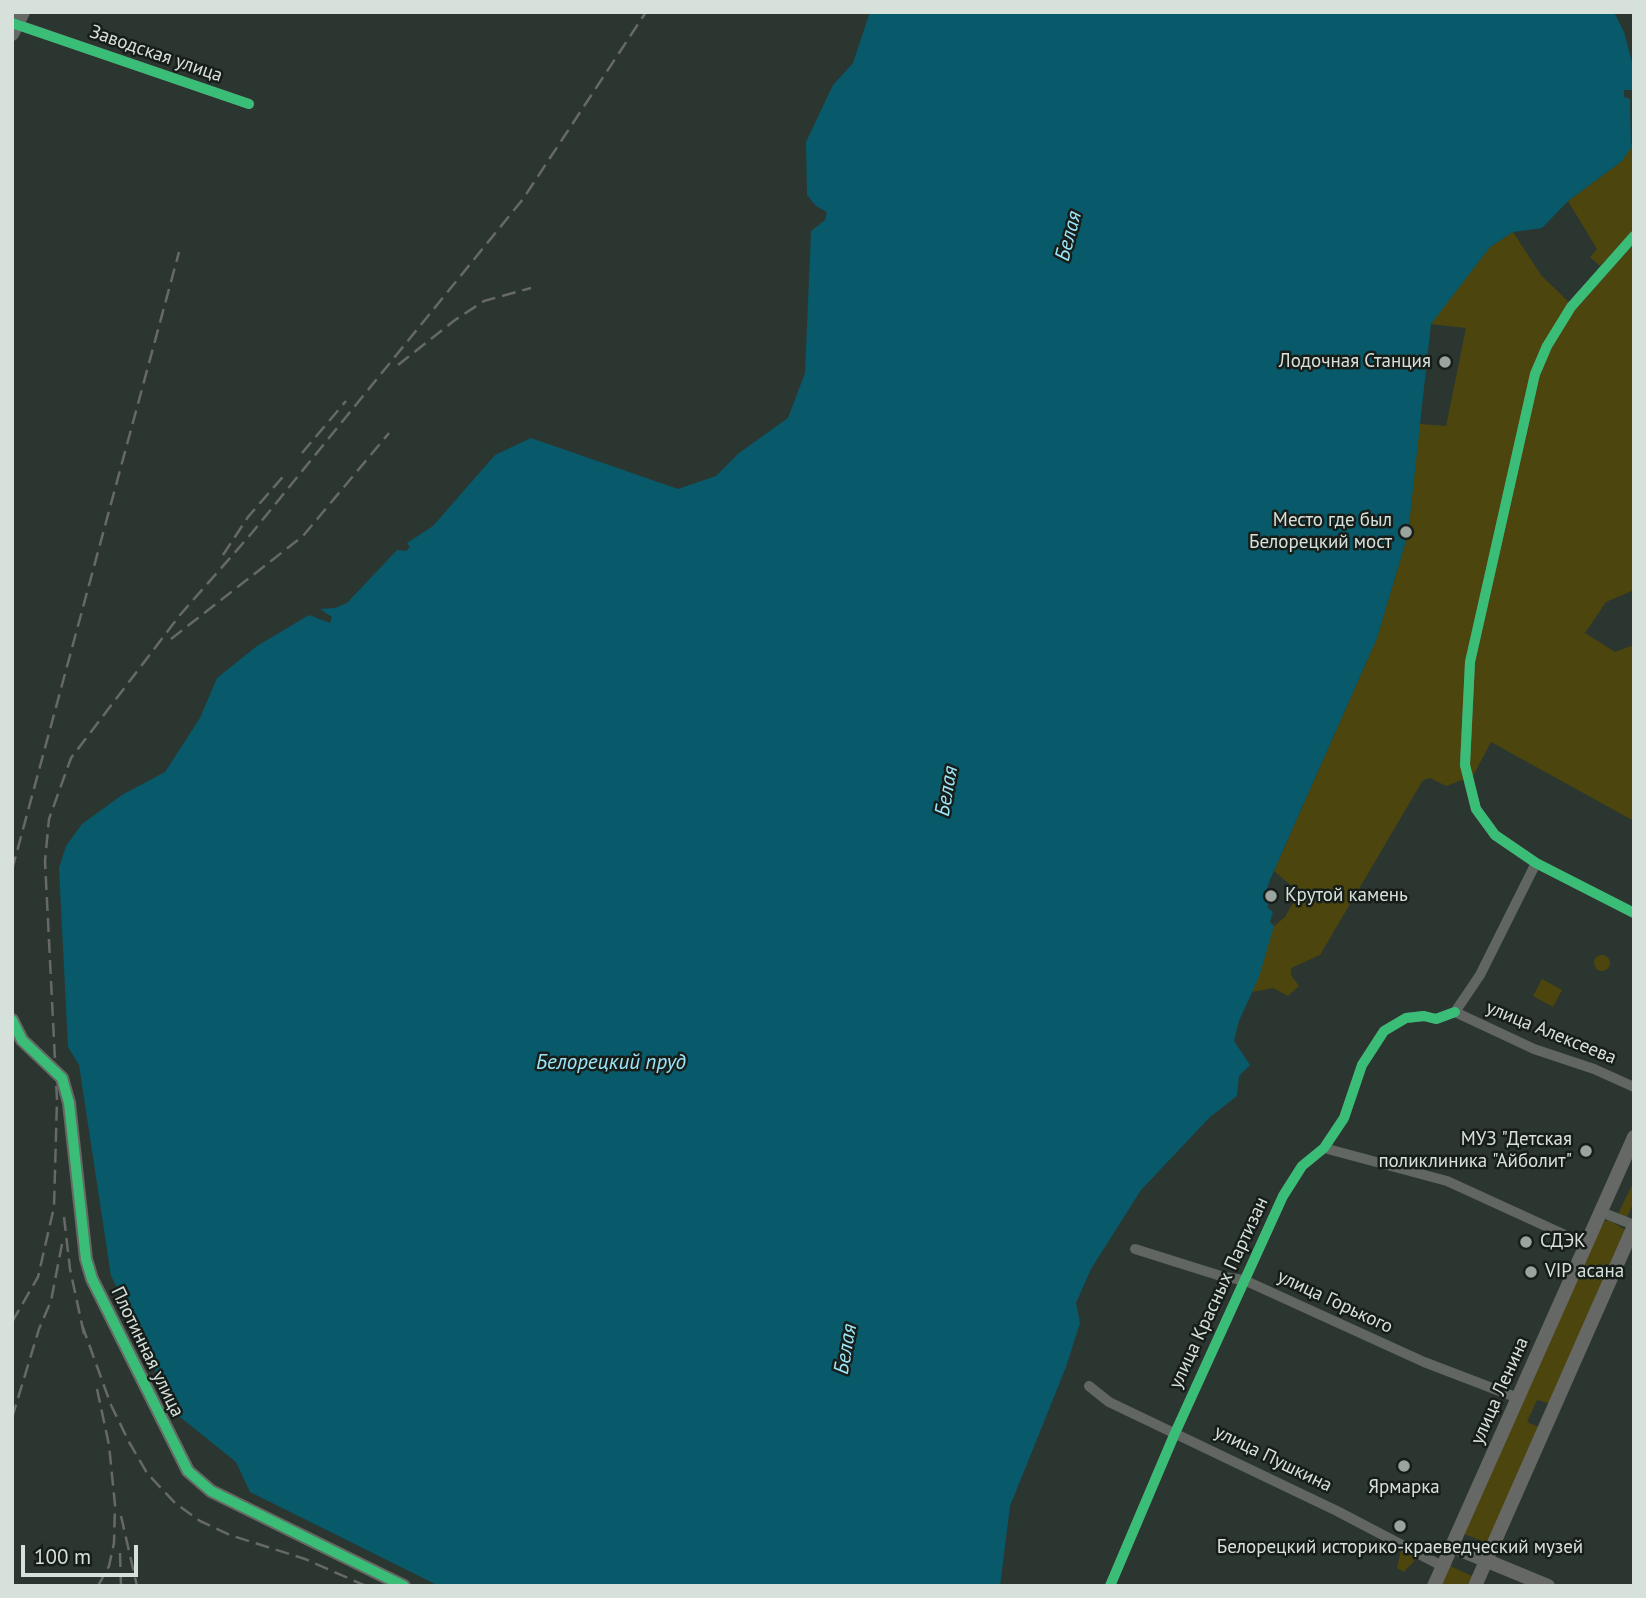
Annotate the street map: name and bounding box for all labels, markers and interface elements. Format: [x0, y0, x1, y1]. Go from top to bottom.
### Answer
street label: Заводская улица [87, 21, 225, 87]
water label: Белая [1050, 208, 1088, 264]
place label: Лодочная Станция [1279, 351, 1431, 373]
marker: Лодочная Станция [1437, 354, 1453, 370]
place label: Место где был Белорецкий мост [1249, 510, 1392, 554]
marker: Место где был Белорецкий мост [1398, 524, 1414, 540]
water label: Белая [930, 764, 964, 818]
place label: Крутой камень [1285, 885, 1408, 907]
marker: Крутой камень [1263, 888, 1279, 904]
street label: улица Алексеева [1482, 996, 1620, 1070]
water label: Белорецкий пруд [536, 1050, 686, 1076]
place label: МУЗ "Детская поликлиника "Айболит" [1378, 1129, 1572, 1173]
marker: МУЗ "Детская поликлиника "Айболит" [1578, 1143, 1594, 1159]
street label: улица Красных Партизан [1165, 1194, 1273, 1392]
place label: СДЭК [1540, 1231, 1586, 1253]
marker: СДЭК [1518, 1234, 1534, 1250]
place label: VIP асана [1545, 1261, 1624, 1283]
marker: VIP асана [1523, 1264, 1539, 1280]
street label: улица Горького [1274, 1265, 1396, 1339]
street label: Плотинная улица [106, 1283, 188, 1421]
water label: Белая [829, 1322, 863, 1376]
street label: улица Ленина [1466, 1334, 1534, 1448]
street label: улица Пушкина [1211, 1421, 1335, 1497]
marker: Ярмарка [1396, 1458, 1412, 1474]
place label: Ярмарка [1368, 1477, 1440, 1499]
marker: Белорецкий историко-краеведческий музей [1392, 1518, 1408, 1534]
scale bar [24, 1532, 142, 1576]
place label: Белорецкий историко-краеведческий музей [1217, 1537, 1583, 1559]
text: 100 m [34, 1543, 91, 1570]

